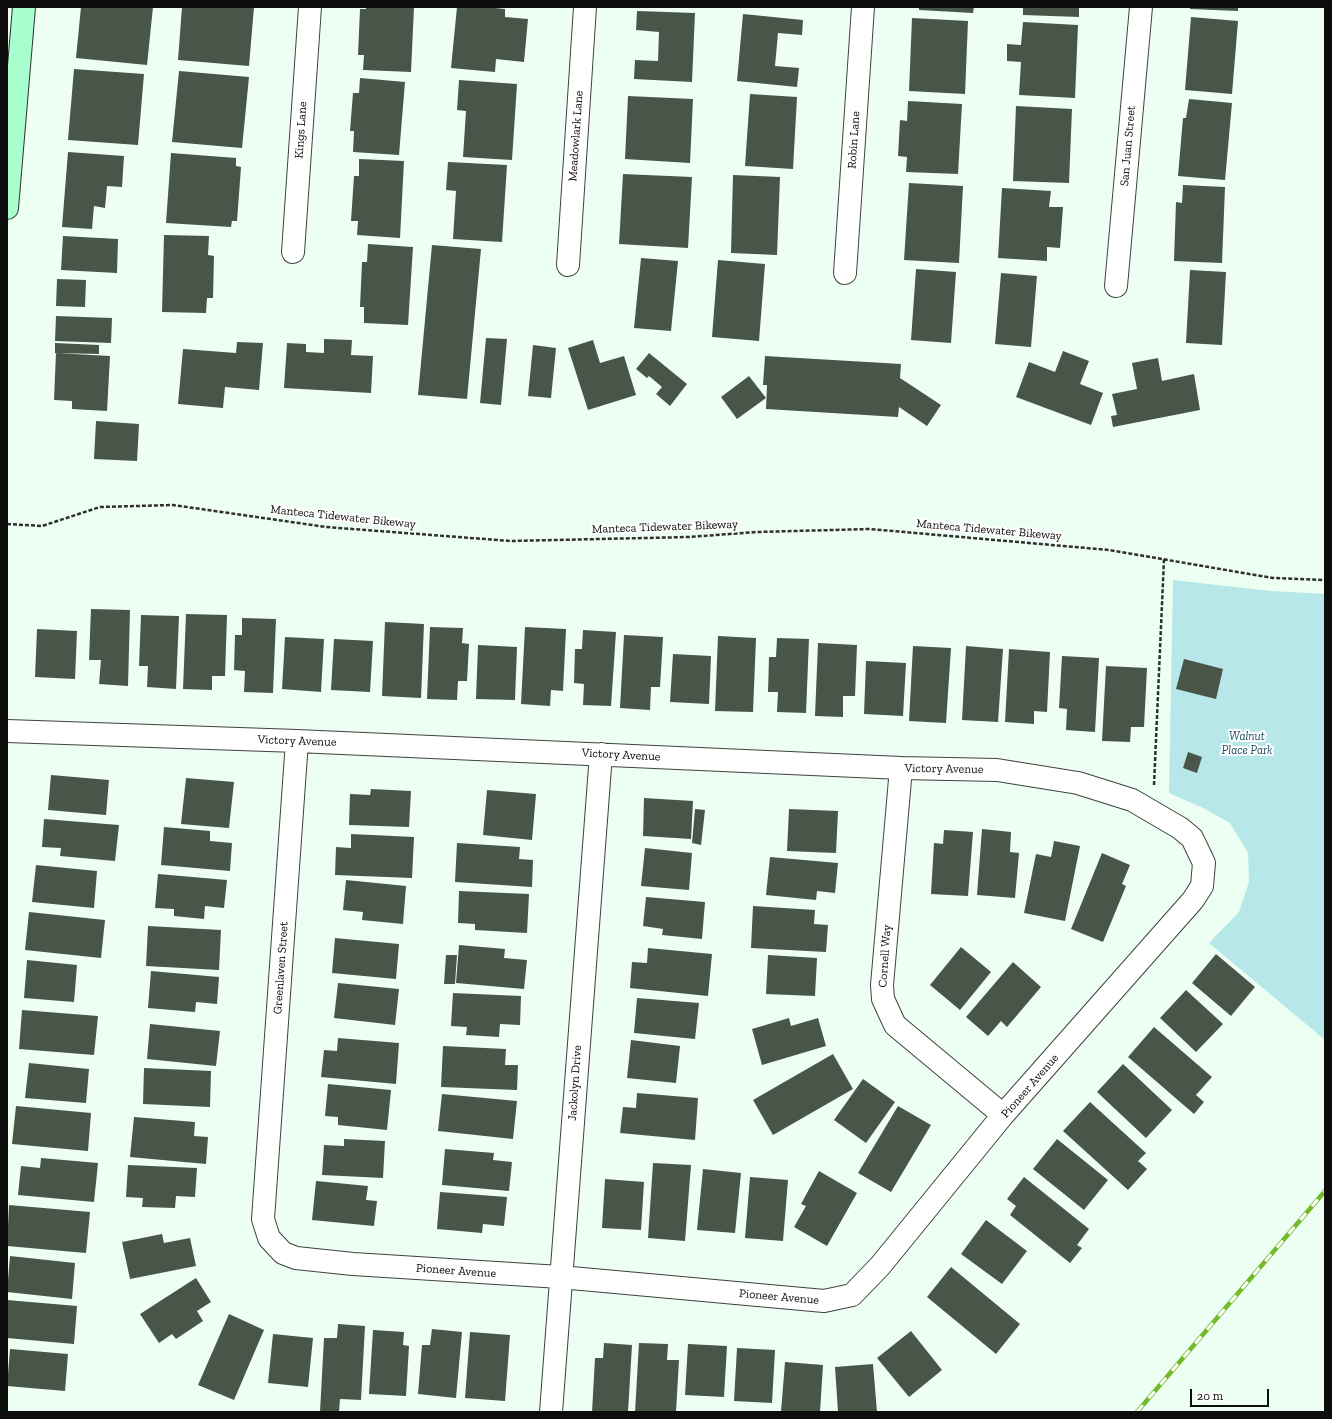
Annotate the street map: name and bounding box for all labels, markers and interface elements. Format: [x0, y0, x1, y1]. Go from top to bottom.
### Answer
street label: Meadowlark Lane [566, 90, 586, 182]
street label: Kings Lane [292, 101, 310, 159]
street label: San Juan Street [1117, 105, 1139, 187]
street label: Robin Lane [845, 111, 863, 169]
street label: Manteca Tidewater Bikeway [270, 502, 416, 532]
street label: Manteca Tidewater Bikeway [916, 516, 1062, 544]
street label: Manteca Tidewater Bikeway [592, 517, 738, 537]
park label: Walnut Place Park [1222, 730, 1272, 758]
street label: Victory Avenue [257, 732, 337, 750]
street label: Victory Avenue [581, 746, 661, 764]
street label: Victory Avenue [904, 761, 984, 777]
street label: Greenlaven Street [271, 921, 291, 1015]
street label: Cornell Way [876, 924, 894, 988]
street label: Jackolyn Drive [565, 1045, 585, 1121]
street label: Pioneer Avenue [998, 1051, 1062, 1121]
street label: Pioneer Avenue [415, 1261, 497, 1281]
street label: Pioneer Avenue [738, 1286, 820, 1308]
scale bar [1192, 1381, 1271, 1407]
text: 20 m [1197, 1389, 1223, 1403]

